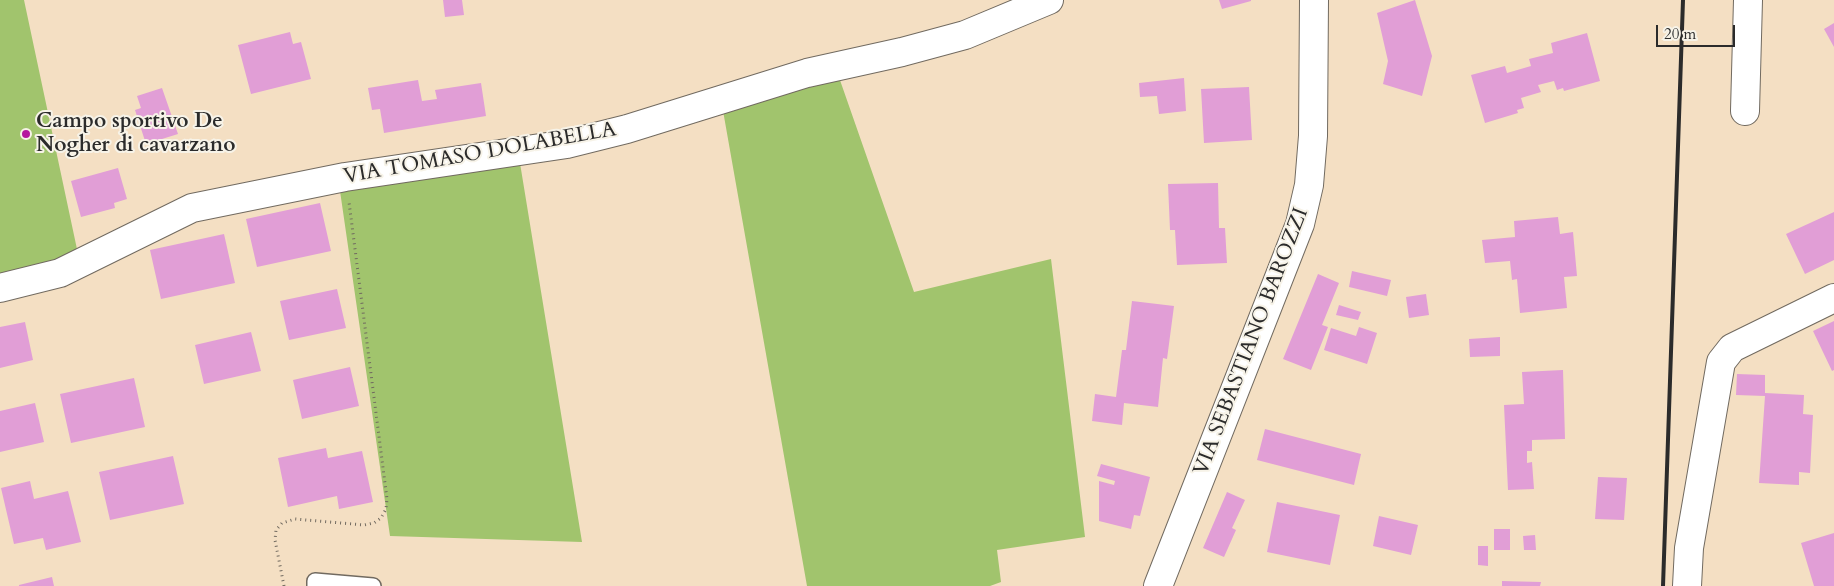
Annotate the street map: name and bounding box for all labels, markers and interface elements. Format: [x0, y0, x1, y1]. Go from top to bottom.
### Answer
scale bar [1659, 15, 1738, 47]
text: 20 m [1664, 24, 1696, 44]
place label: Campo sportivo De Nogher di cavarzano [36, 109, 235, 159]
street label: VIA TOMASO DOLABELLA [342, 118, 618, 190]
marker: Campo sportivo De Nogher di cavarzano [20, 128, 32, 140]
street label: VIA SEBASTIANO BAROZZI [1189, 205, 1315, 479]

